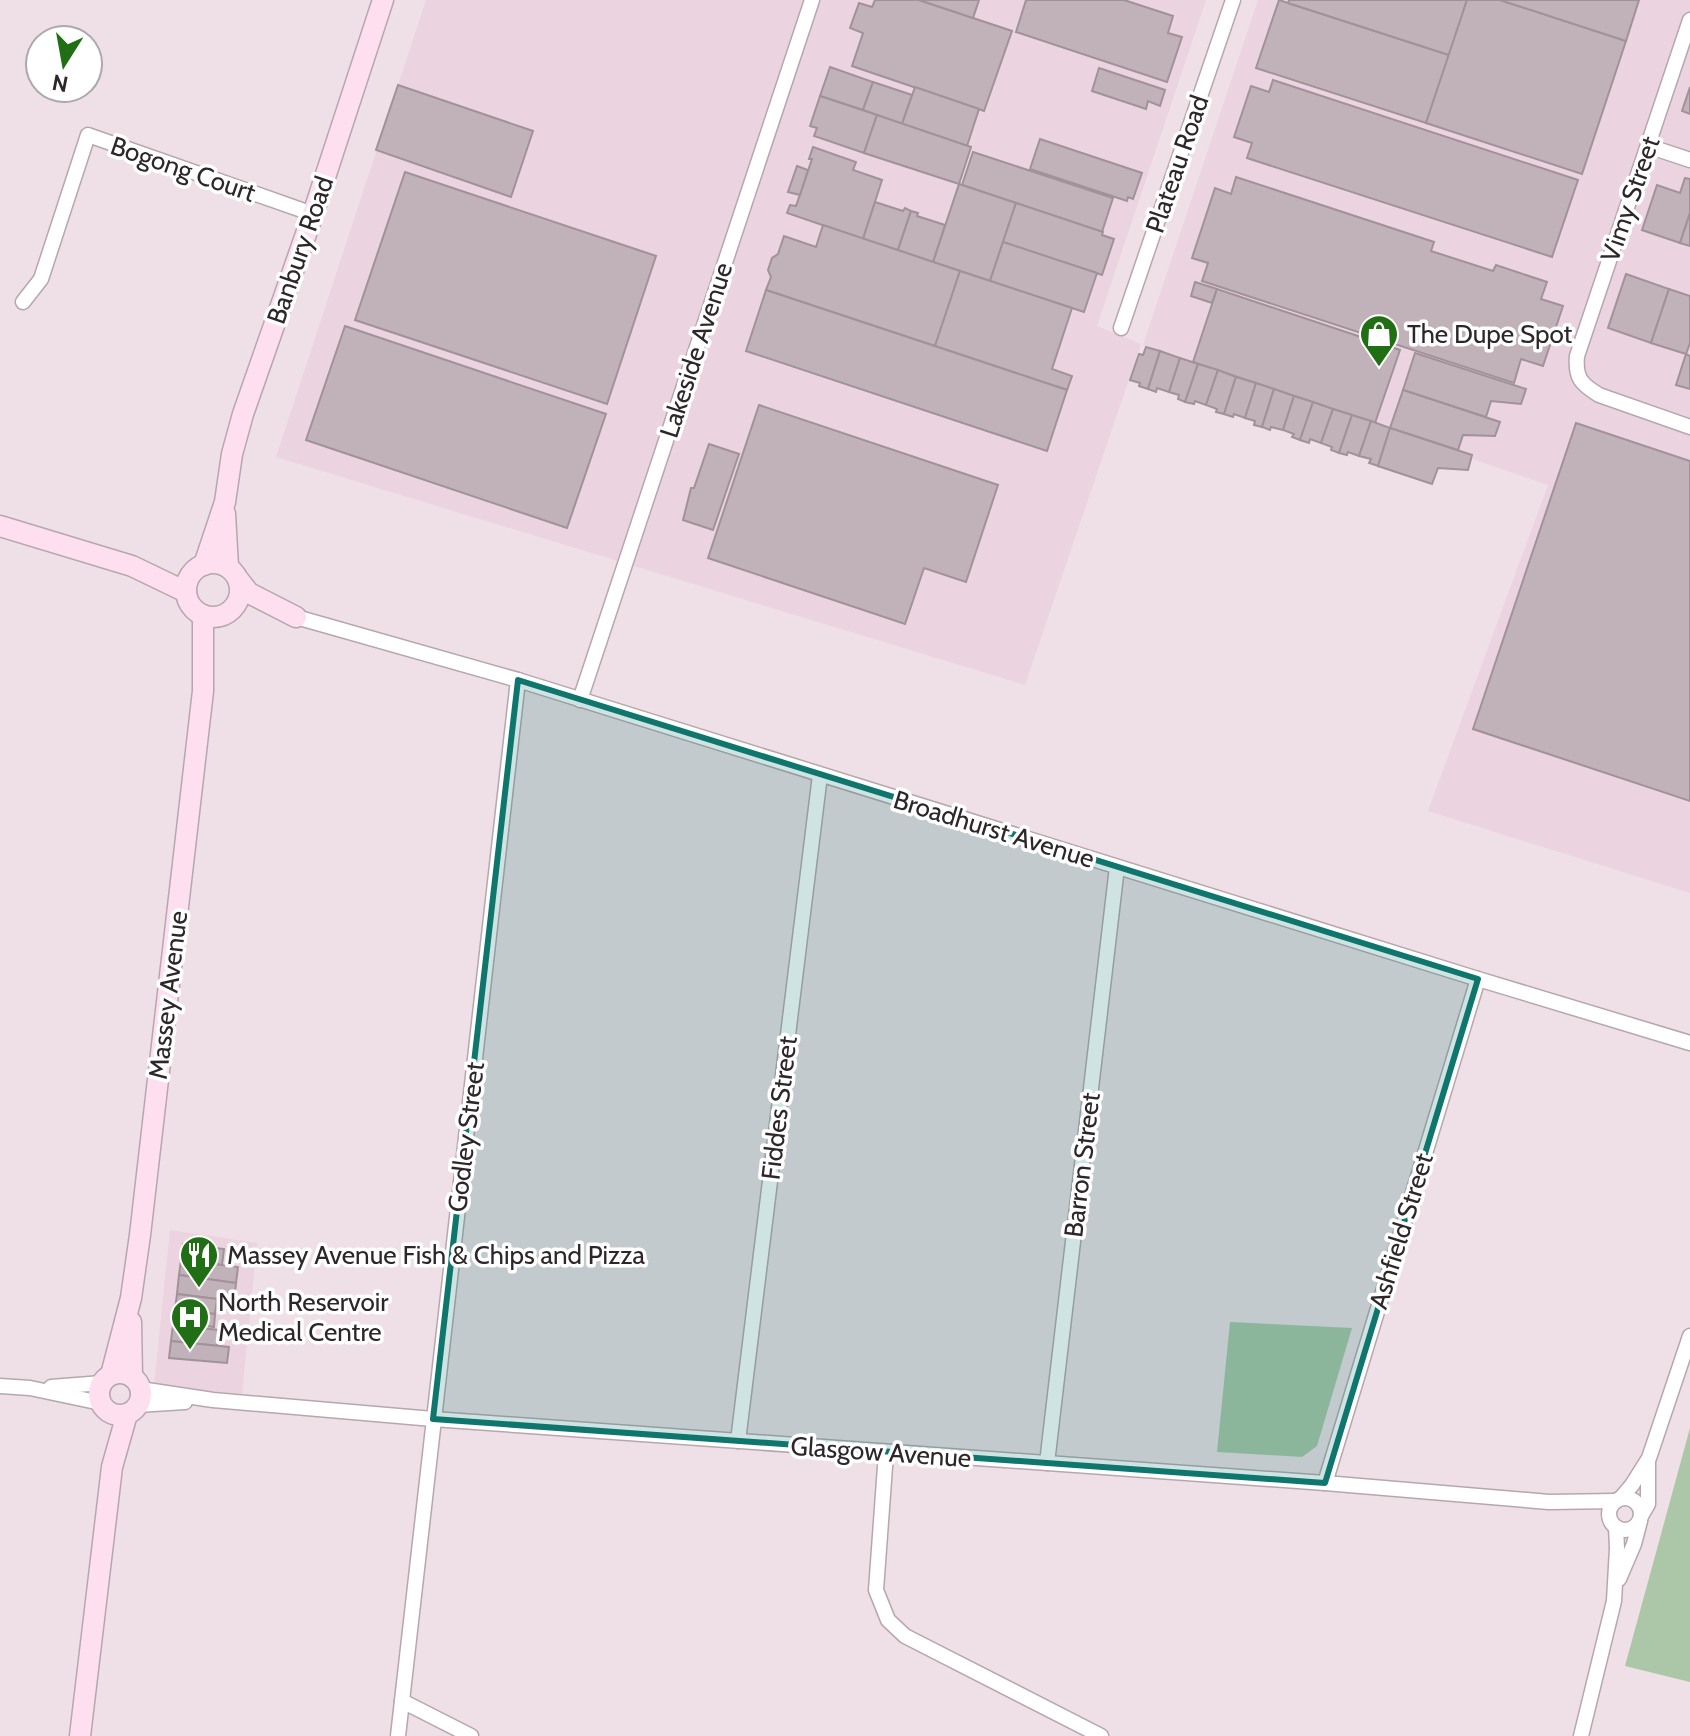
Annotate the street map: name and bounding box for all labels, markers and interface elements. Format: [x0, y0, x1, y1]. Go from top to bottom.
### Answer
north arrow [24, 24, 104, 104]
text: N [50, 68, 70, 98]
street label: Plateau Road [1139, 91, 1215, 237]
street label: Bogong Court [106, 129, 260, 209]
street label: Vimy Street [1594, 132, 1666, 266]
street label: Banbury Road [260, 172, 340, 328]
street label: Lakeside Avenue [653, 258, 739, 442]
shop icon: The Dupe Spot [1358, 313, 1400, 368]
place label: The Dupe Spot [1407, 318, 1573, 350]
street label: Broadhurst Avenue [890, 783, 1098, 875]
street label: Massey Avenue [142, 909, 194, 1081]
street label: Fiddes Street [754, 1034, 804, 1182]
street label: Godley Street [441, 1060, 491, 1214]
street label: Barron Street [1057, 1091, 1107, 1239]
street label: Ashfield Street [1362, 1149, 1440, 1313]
restaurant icon: Massey Avenue Fish & Chips and Pizza [178, 1234, 220, 1289]
place label: Massey Avenue Fish & Chips and Pizza [227, 1239, 646, 1271]
place label: North Reservoir Medical Centre [218, 1286, 389, 1348]
hospital icon: North Reservoir Medical Centre [169, 1296, 211, 1351]
street label: Glasgow Avenue [790, 1430, 972, 1474]

